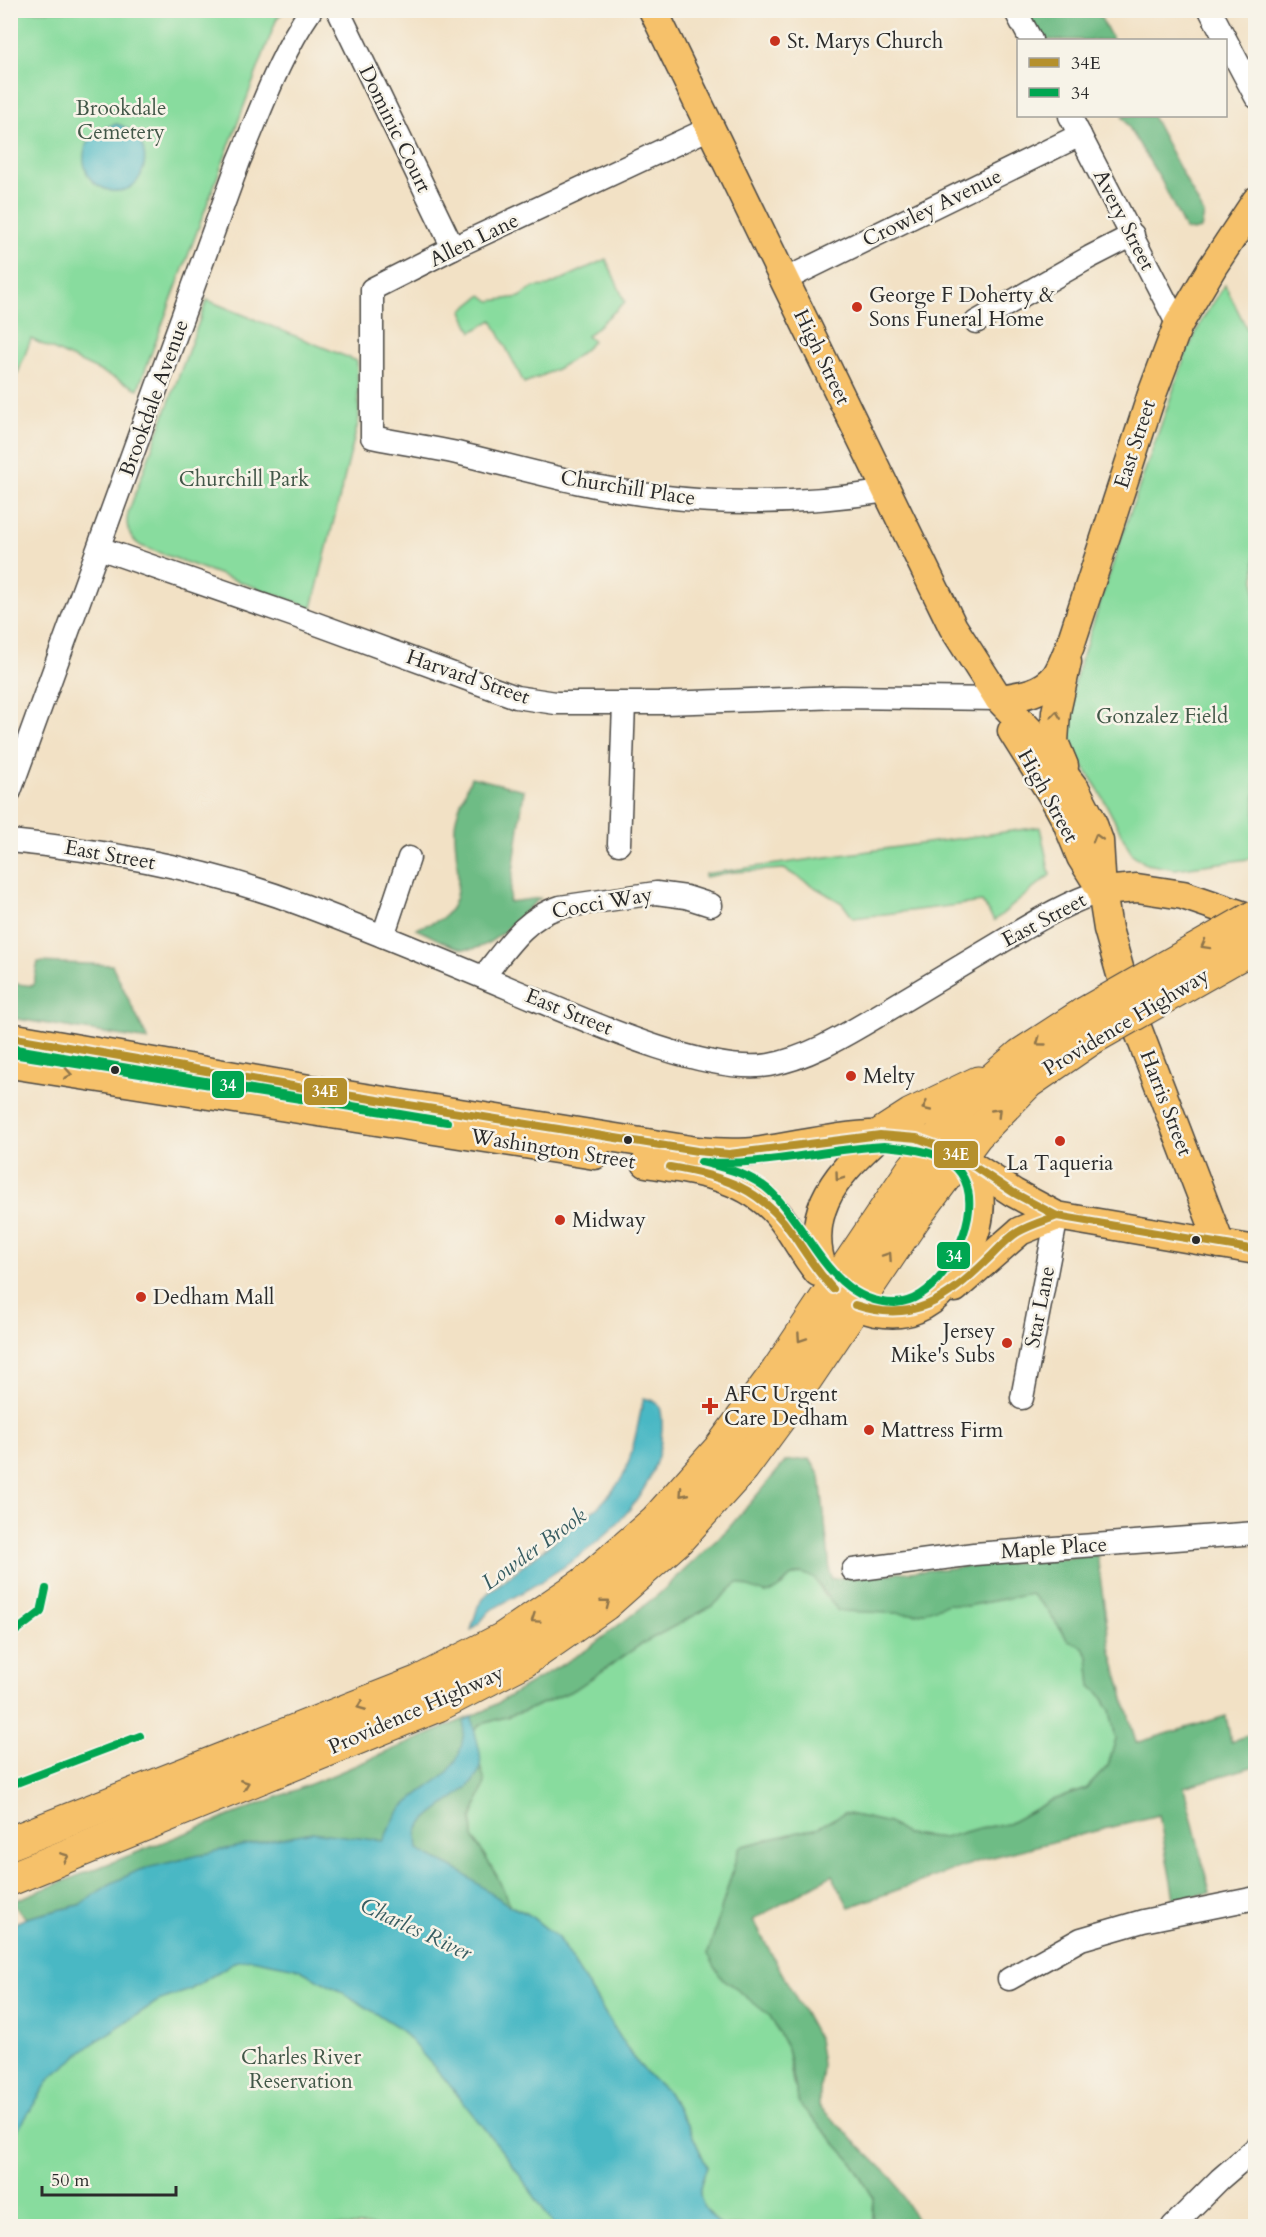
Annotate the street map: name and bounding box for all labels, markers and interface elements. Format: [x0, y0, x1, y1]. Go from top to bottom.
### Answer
place label: St. Marys Church [787, 27, 944, 56]
marker: St. Marys Church [768, 34, 782, 48]
legend [1017, 39, 1227, 117]
text: 34E [1071, 51, 1101, 76]
street label: Dominic Court [352, 60, 439, 198]
text: 34 [1071, 81, 1089, 106]
park label: Brookdale Cemetery [75, 94, 167, 147]
street label: Crowley Avenue [858, 162, 1006, 254]
street label: Avery Street [1086, 164, 1162, 276]
street label: Allen Lane [425, 206, 523, 274]
place label: George F Doherty & Sons Funeral Home [869, 281, 1055, 334]
marker: George F Doherty & Sons Funeral Home [850, 300, 864, 314]
street label: High Street [786, 304, 858, 410]
street label: Brookdale Avenue [112, 316, 196, 480]
street label: East Street [1107, 395, 1163, 492]
street label: Churchill Place [559, 463, 697, 513]
park label: Churchill Park [179, 465, 310, 494]
street label: Harvard Street [402, 642, 534, 712]
park label: Gonzalez Field [1096, 702, 1228, 731]
one-way arrow [1049, 711, 1062, 720]
street label: High Street [1010, 744, 1086, 848]
street label: East Street [62, 833, 158, 877]
one-way arrow [1092, 833, 1105, 843]
street label: Cocci Way [550, 880, 654, 926]
street label: East Street [997, 885, 1092, 954]
one-way arrow [1200, 938, 1211, 949]
street label: Providence Highway [1037, 961, 1215, 1083]
street label: East Street [521, 981, 617, 1043]
one-way arrow [1035, 1034, 1046, 1045]
street label: Harris Street [1133, 1046, 1200, 1160]
place label: Melty [863, 1062, 915, 1091]
unlabelled marker [109, 1064, 121, 1076]
one-way arrow [63, 1067, 73, 1080]
marker: Melty [844, 1069, 858, 1083]
line badge: 34 [211, 1070, 245, 1099]
text: 34 [220, 1075, 236, 1097]
line badge: 34E [303, 1077, 348, 1106]
text: 34E [312, 1081, 338, 1103]
one-way arrow [922, 1100, 933, 1112]
one-way arrow [990, 1108, 1001, 1119]
street label: Washington Street [468, 1121, 638, 1176]
unlabelled marker [622, 1134, 634, 1146]
marker: La Taqueria [1053, 1134, 1067, 1148]
line badge: 34E [933, 1140, 979, 1169]
text: 34E [943, 1144, 969, 1166]
place label: La Taqueria [1007, 1149, 1113, 1178]
one-way arrow [836, 1171, 847, 1182]
place label: Midway [572, 1206, 646, 1235]
marker: Midway [553, 1213, 567, 1227]
unlabelled marker [1190, 1234, 1202, 1246]
line badge: 34 [936, 1241, 971, 1270]
text: 34 [946, 1246, 962, 1268]
one-way arrow [881, 1252, 892, 1263]
street label: Star Lane [1018, 1264, 1062, 1350]
place label: Dedham Mall [153, 1283, 274, 1312]
marker: Dedham Mall [134, 1290, 148, 1304]
place label: Jersey Mike's Subs [891, 1317, 995, 1370]
one-way arrow [797, 1331, 808, 1342]
marker: Jersey Mike's Subs [1000, 1336, 1014, 1350]
place label: AFC Urgent Care Dedham [724, 1380, 848, 1433]
marker: AFC Urgent Care Dedham [701, 1397, 719, 1415]
place label: Mattress Firm [881, 1416, 1004, 1445]
marker: Mattress Firm [862, 1423, 876, 1437]
one-way arrow [679, 1486, 690, 1496]
water label: Lowder Brook [476, 1501, 592, 1597]
street label: Maple Place [1000, 1530, 1108, 1566]
one-way arrow [599, 1599, 610, 1610]
one-way arrow [531, 1612, 542, 1623]
street label: Providence Highway [324, 1658, 508, 1762]
one-way arrow [356, 1699, 367, 1711]
one-way arrow [239, 1779, 250, 1791]
one-way arrow [58, 1852, 69, 1864]
water label: Charles River [355, 1890, 477, 1968]
park label: Charles River Reservation [241, 2043, 361, 2096]
scale bar [42, 2159, 176, 2197]
text: 50 m [51, 2168, 90, 2193]

